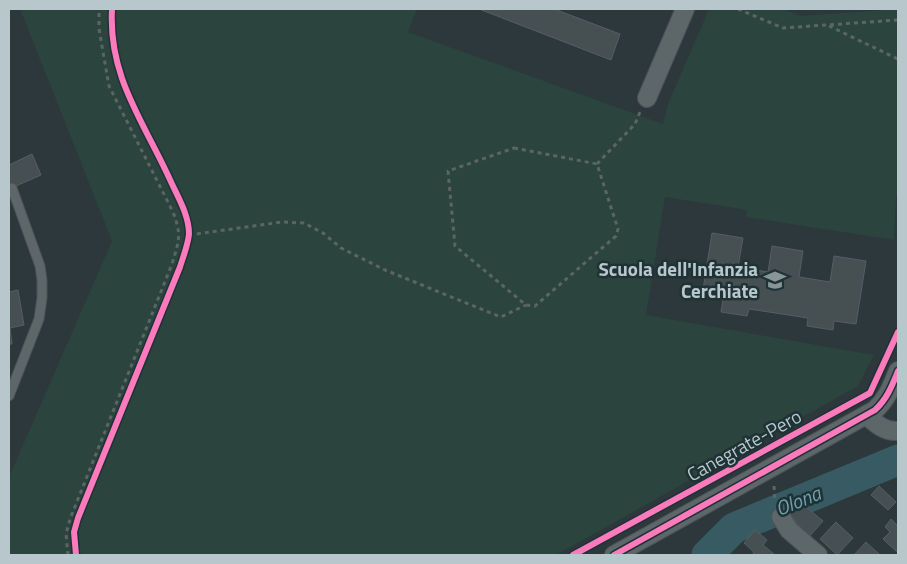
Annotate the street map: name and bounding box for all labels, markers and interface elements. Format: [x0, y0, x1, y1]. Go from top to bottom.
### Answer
place label: Scuola dell'Infanzia Cerchiate [598, 254, 758, 305]
school or university icon: Scuola dell'Infanzia Cerchiate [762, 267, 788, 293]
street label: Canegrate-Pero [681, 401, 806, 488]
water label: Olona [770, 477, 826, 524]

